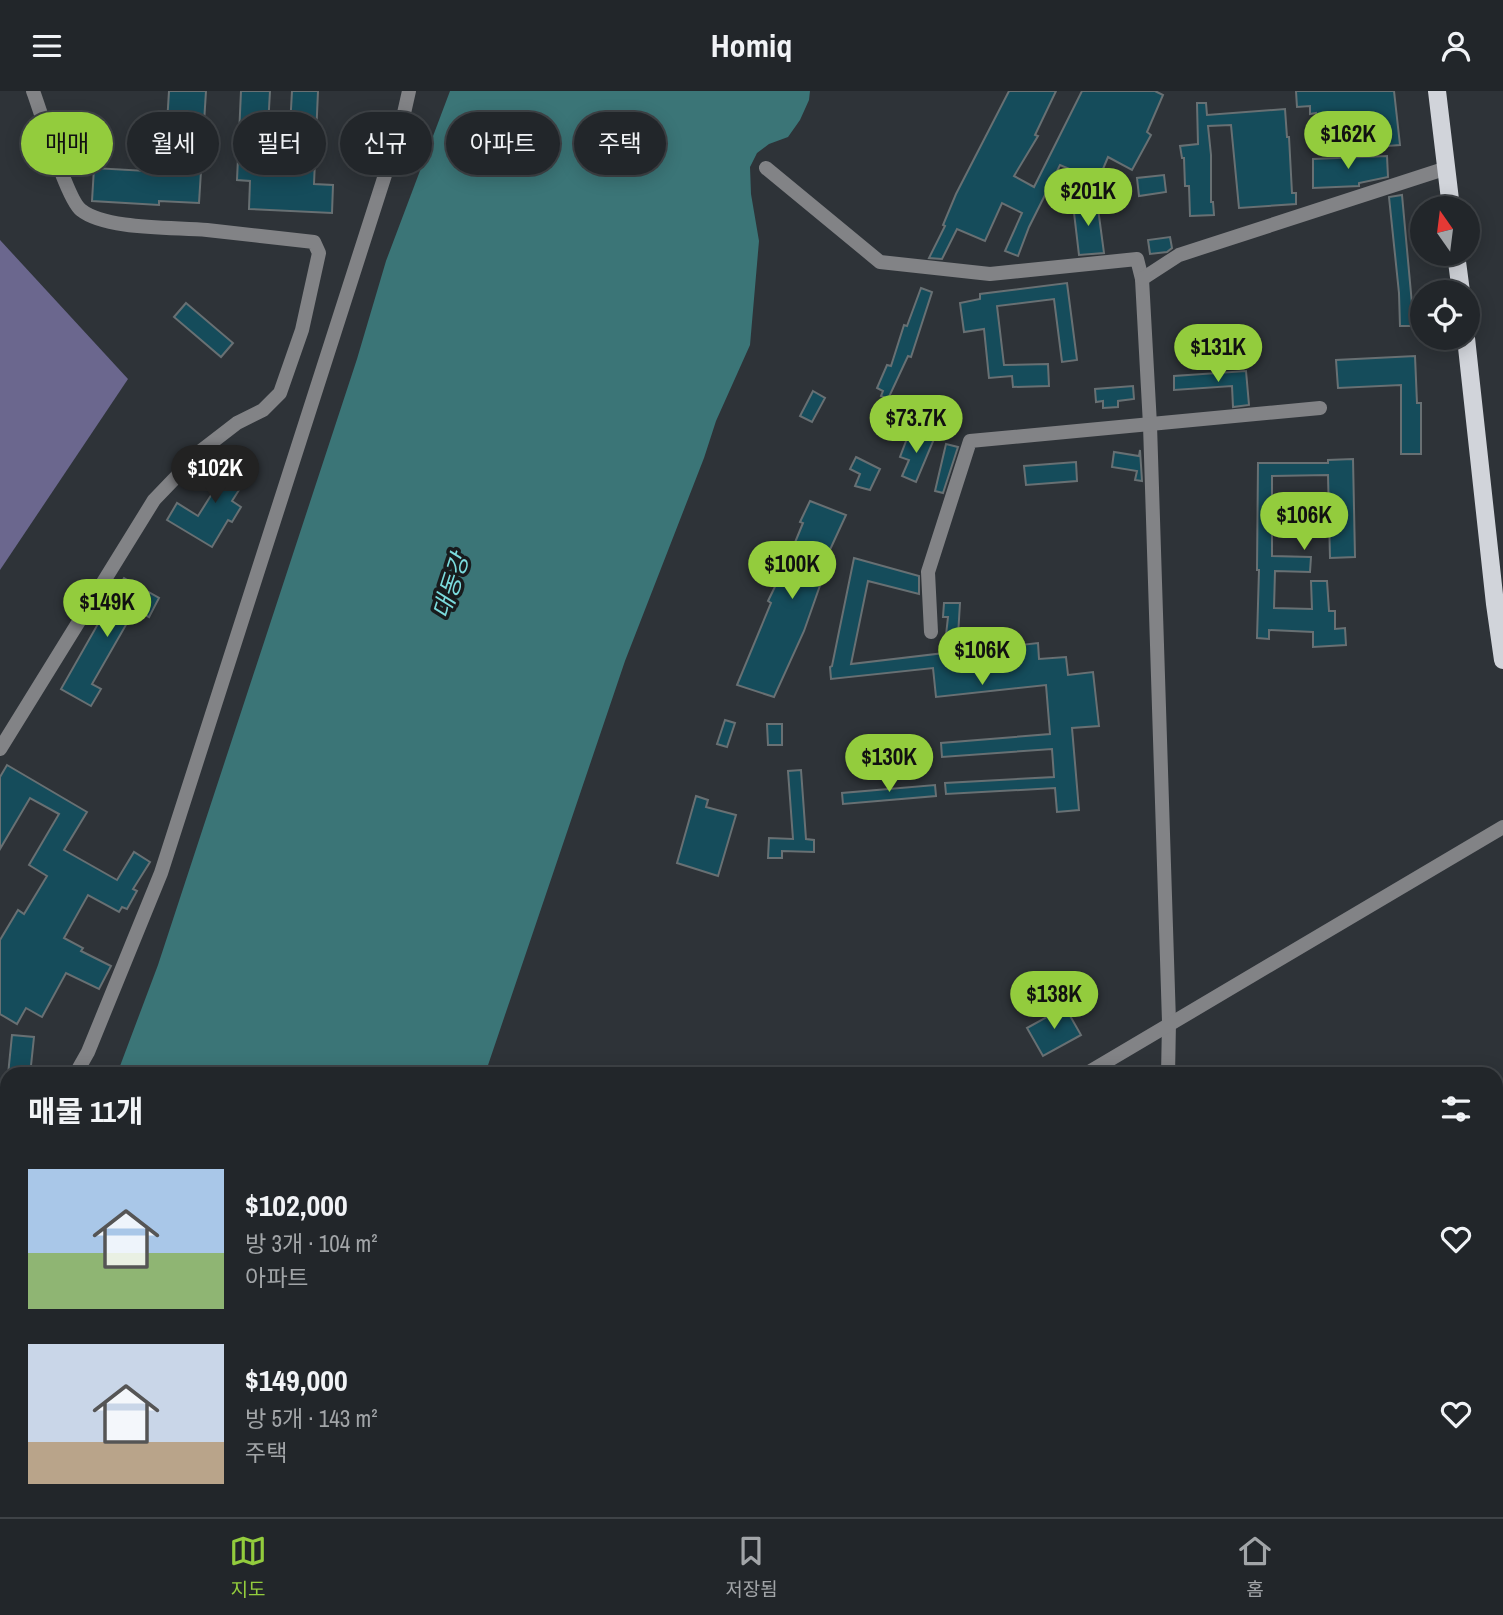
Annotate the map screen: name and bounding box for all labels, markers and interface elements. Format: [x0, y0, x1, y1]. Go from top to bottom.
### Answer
text: Homiq [711, 24, 792, 67]
icon: menu [28, 27, 66, 65]
icon: person [1437, 27, 1475, 65]
pin: $162K [1299, 111, 1397, 171]
chip: 매매 [21, 112, 113, 175]
chip: 월세 [127, 112, 219, 175]
chip: 필터 [233, 112, 326, 175]
chip: 신규 [340, 112, 432, 175]
chip: 아파트 [446, 112, 560, 175]
chip: 주택 [574, 112, 666, 175]
text: $162K [1320, 118, 1376, 149]
pin: $201K [1039, 169, 1137, 228]
text: $201K [1060, 175, 1116, 206]
north arrow [1410, 196, 1480, 266]
map controls [1410, 196, 1480, 350]
button: locate [1410, 280, 1480, 350]
pin: $131K [1169, 324, 1267, 384]
text: $131K [1190, 331, 1246, 362]
pin: $73.7K [859, 395, 973, 455]
text: $73.7K [886, 402, 946, 433]
pin: $102K [166, 445, 264, 505]
text: $102K [187, 452, 243, 483]
pin: $106K [1255, 493, 1353, 552]
text: $106K [1276, 499, 1332, 530]
pin: $100K [743, 541, 841, 601]
water label: 대동강 [425, 547, 476, 622]
text: $100K [764, 548, 820, 579]
pin: $149K [58, 580, 156, 639]
text: $149K [79, 586, 135, 617]
pin: $106K [933, 627, 1031, 687]
text: $106K [954, 634, 1010, 665]
pin: $130K [840, 735, 938, 794]
text: $130K [861, 741, 917, 772]
pin: $138K [1005, 971, 1103, 1031]
text: $138K [1026, 978, 1082, 1009]
icon: filters [1437, 1090, 1475, 1128]
text: 매물 11개 [28, 1091, 144, 1131]
text: $102,000 [245, 1185, 348, 1225]
icon: home [84, 1197, 168, 1281]
icon: heart [1437, 1220, 1475, 1258]
text: 방 3개 · 104 m² [245, 1228, 377, 1259]
text: 아파트 [245, 1262, 308, 1293]
text: $149,000 [245, 1360, 348, 1400]
icon: home [84, 1372, 168, 1456]
icon: heart [1437, 1395, 1475, 1433]
text: 방 5개 · 143 m² [245, 1403, 377, 1434]
text: 주택 [245, 1437, 287, 1468]
tab: 지도 [229, 1532, 267, 1602]
tab: 저장됨 [725, 1532, 778, 1602]
tab: 홈 [1236, 1532, 1274, 1602]

